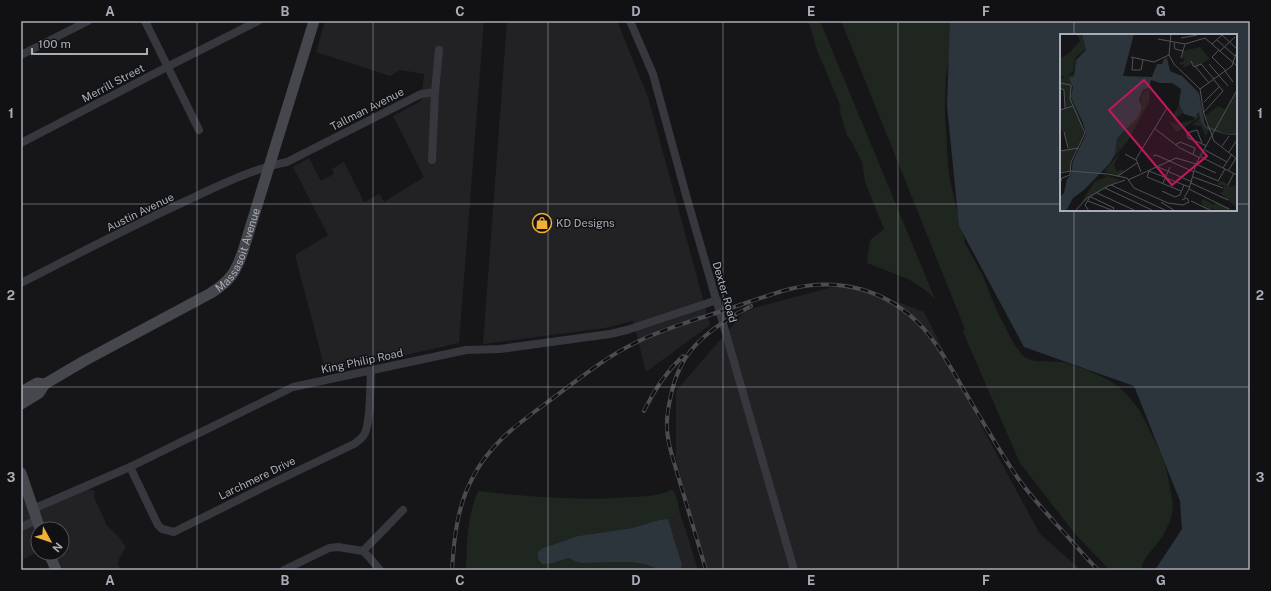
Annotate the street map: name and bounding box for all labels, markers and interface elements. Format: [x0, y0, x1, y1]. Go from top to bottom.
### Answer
text: A [105, 4, 115, 19]
text: B [281, 4, 290, 19]
text: C [455, 4, 465, 19]
text: D [631, 4, 641, 19]
text: E [807, 4, 815, 19]
text: F [982, 4, 990, 19]
text: G [1156, 4, 1166, 19]
scale bar [32, 30, 147, 56]
inset map [1060, 34, 1237, 211]
text: 100 m [38, 37, 71, 51]
street label: Merrill Street [80, 62, 146, 104]
street label: Tallman Avenue [328, 85, 406, 133]
text: 1 [8, 106, 14, 121]
text: 1 [1257, 106, 1263, 121]
street label: Austin Avenue [104, 191, 176, 233]
street label: Massasoit Avenue [213, 207, 262, 294]
shop icon: KD Designs [531, 212, 553, 234]
place label: KD Designs [556, 217, 615, 229]
street label: Dexter Road [711, 260, 739, 324]
text: 2 [7, 288, 15, 303]
text: 2 [1256, 288, 1264, 303]
street label: King Philip Road [320, 346, 404, 376]
street label: Larchmere Drive [217, 454, 297, 502]
text: 3 [7, 470, 16, 485]
text: 3 [1256, 470, 1265, 485]
north arrow [30, 521, 70, 561]
text: N [50, 540, 65, 555]
text: A [105, 573, 115, 588]
text: B [281, 573, 290, 588]
text: C [455, 573, 465, 588]
text: D [631, 573, 641, 588]
text: E [807, 573, 815, 588]
text: F [982, 573, 990, 588]
text: G [1156, 573, 1166, 588]

